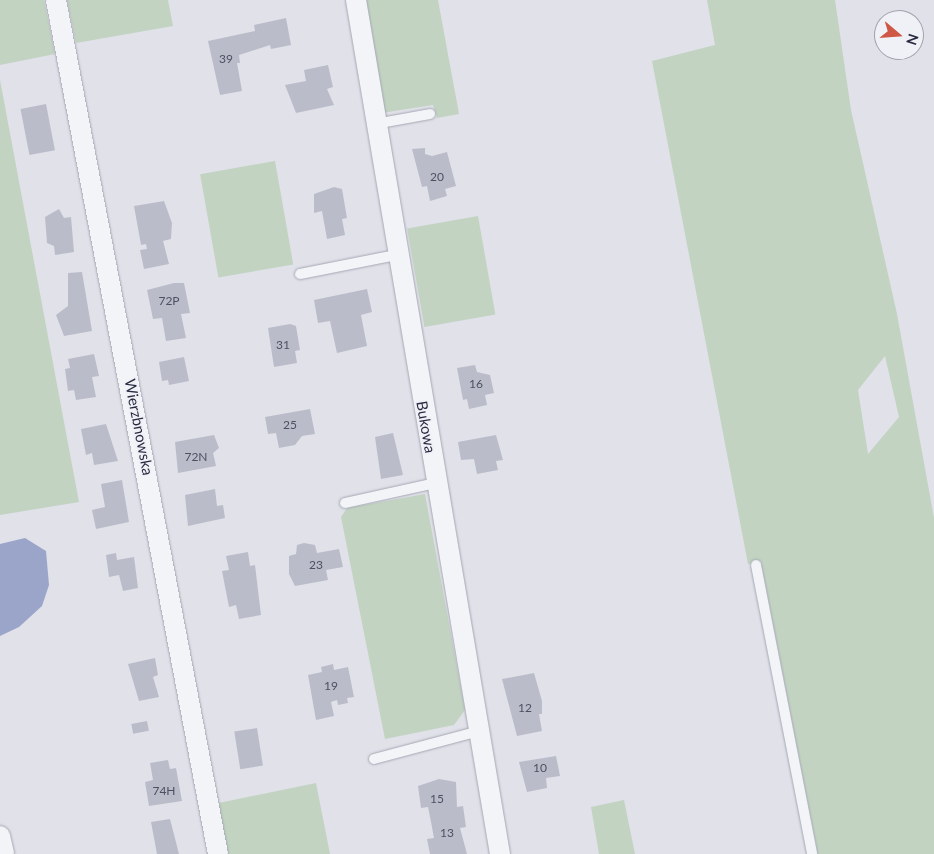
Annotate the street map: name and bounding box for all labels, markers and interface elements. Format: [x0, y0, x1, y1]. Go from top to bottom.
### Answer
north arrow [874, 10, 924, 60]
text: N [903, 32, 923, 47]
house number: 39 [219, 52, 233, 66]
house number: 20 [430, 170, 444, 184]
house number: 72P [158, 294, 180, 308]
house number: 31 [276, 338, 290, 352]
street label: Wierzbnowska [121, 377, 157, 477]
house number: 16 [469, 377, 483, 391]
street label: Bukowa [413, 400, 439, 454]
house number: 25 [283, 418, 297, 432]
house number: 72N [184, 450, 208, 464]
house number: 23 [309, 558, 323, 572]
house number: 19 [324, 679, 338, 693]
house number: 12 [518, 701, 532, 715]
house number: 10 [533, 761, 547, 775]
house number: 74H [152, 784, 176, 798]
house number: 15 [430, 792, 444, 806]
house number: 13 [440, 826, 454, 840]

